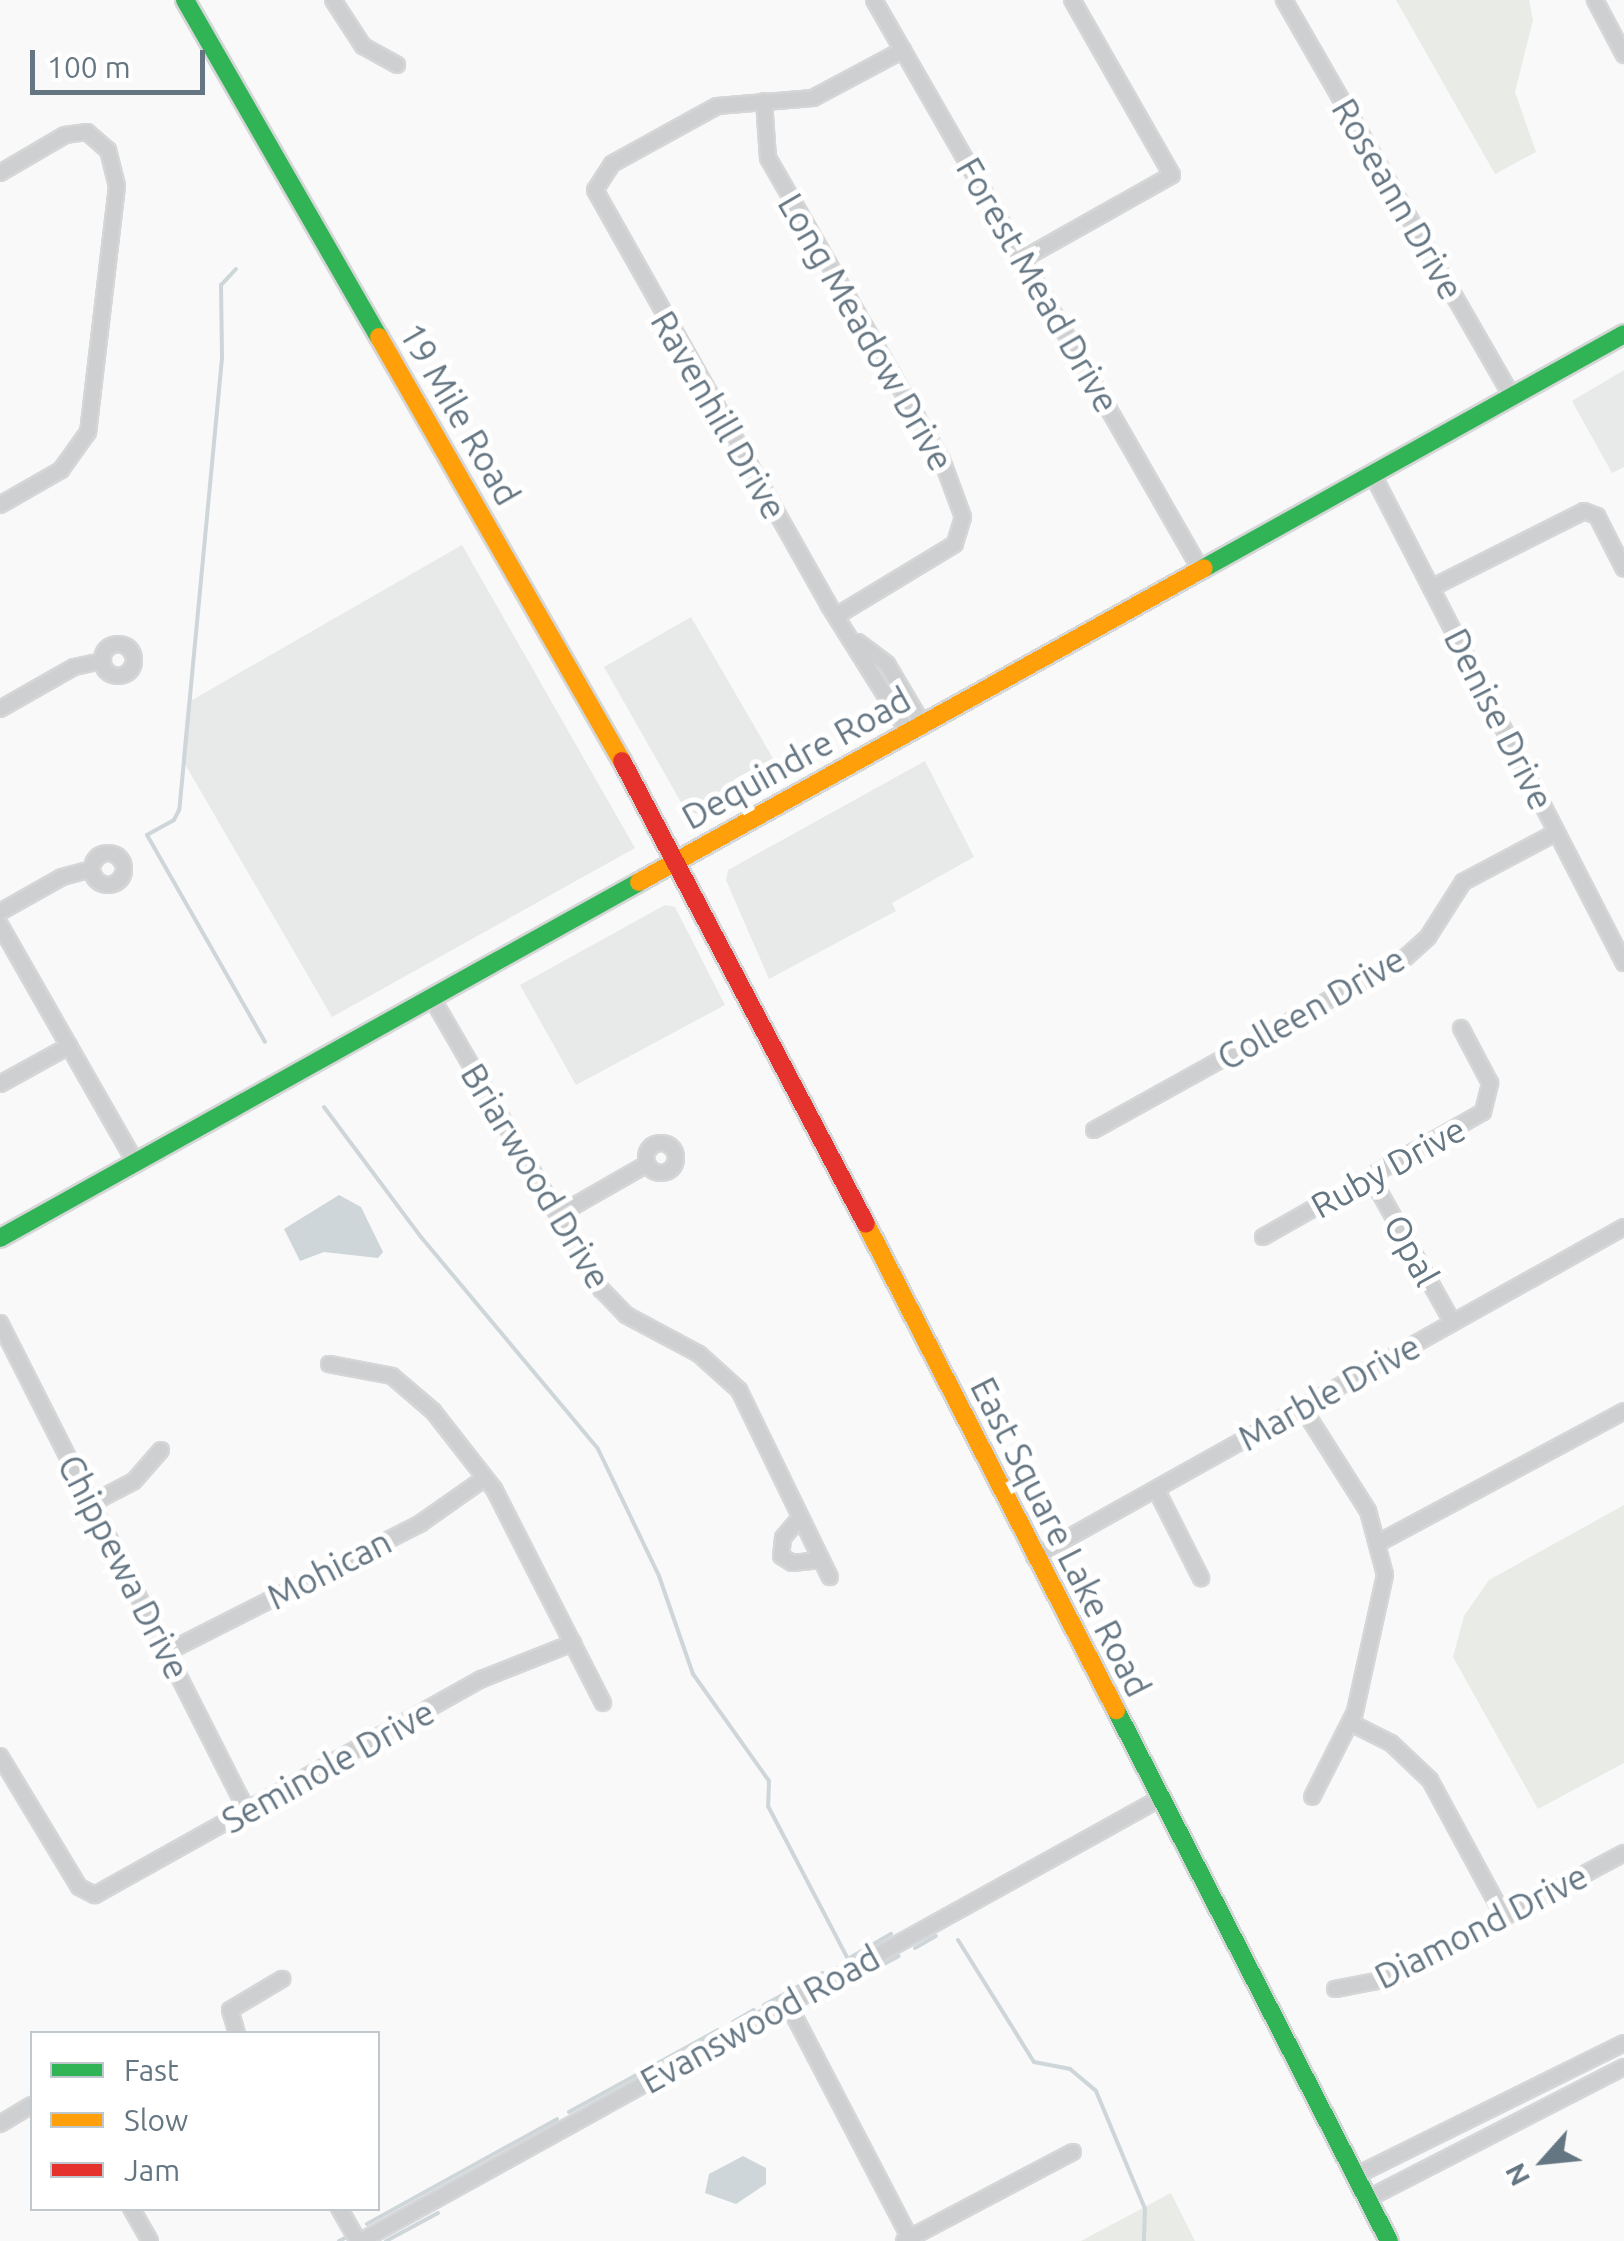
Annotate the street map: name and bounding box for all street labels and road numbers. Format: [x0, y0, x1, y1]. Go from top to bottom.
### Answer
street label: Roseann Drive [1323, 91, 1473, 307]
street label: Forest Mead Drive [948, 150, 1128, 420]
street label: Long Meadow Drive [770, 186, 962, 478]
street label: Ravenhill Drive [642, 303, 796, 527]
street label: 19 Mile Road [391, 315, 529, 513]
street label: Denise Drive [1435, 621, 1563, 817]
street label: Dequindre Road [674, 678, 918, 838]
street label: Colleen Drive [1210, 937, 1412, 1079]
street label: Briarwood Drive [452, 1056, 620, 1296]
street label: Ruby Drive [1304, 1107, 1472, 1227]
street label: Opal [1376, 1207, 1448, 1293]
street label: Marble Drive [1231, 1325, 1427, 1459]
street label: East Square Lake Road [962, 1370, 1160, 1704]
street label: Chippewa Drive [49, 1448, 199, 1686]
street label: Mohican [260, 1520, 398, 1618]
street label: Seminole Drive [215, 1690, 441, 1842]
street label: Diamond Drive [1368, 1854, 1594, 1998]
street label: Evanswood Road [633, 1936, 887, 2102]

